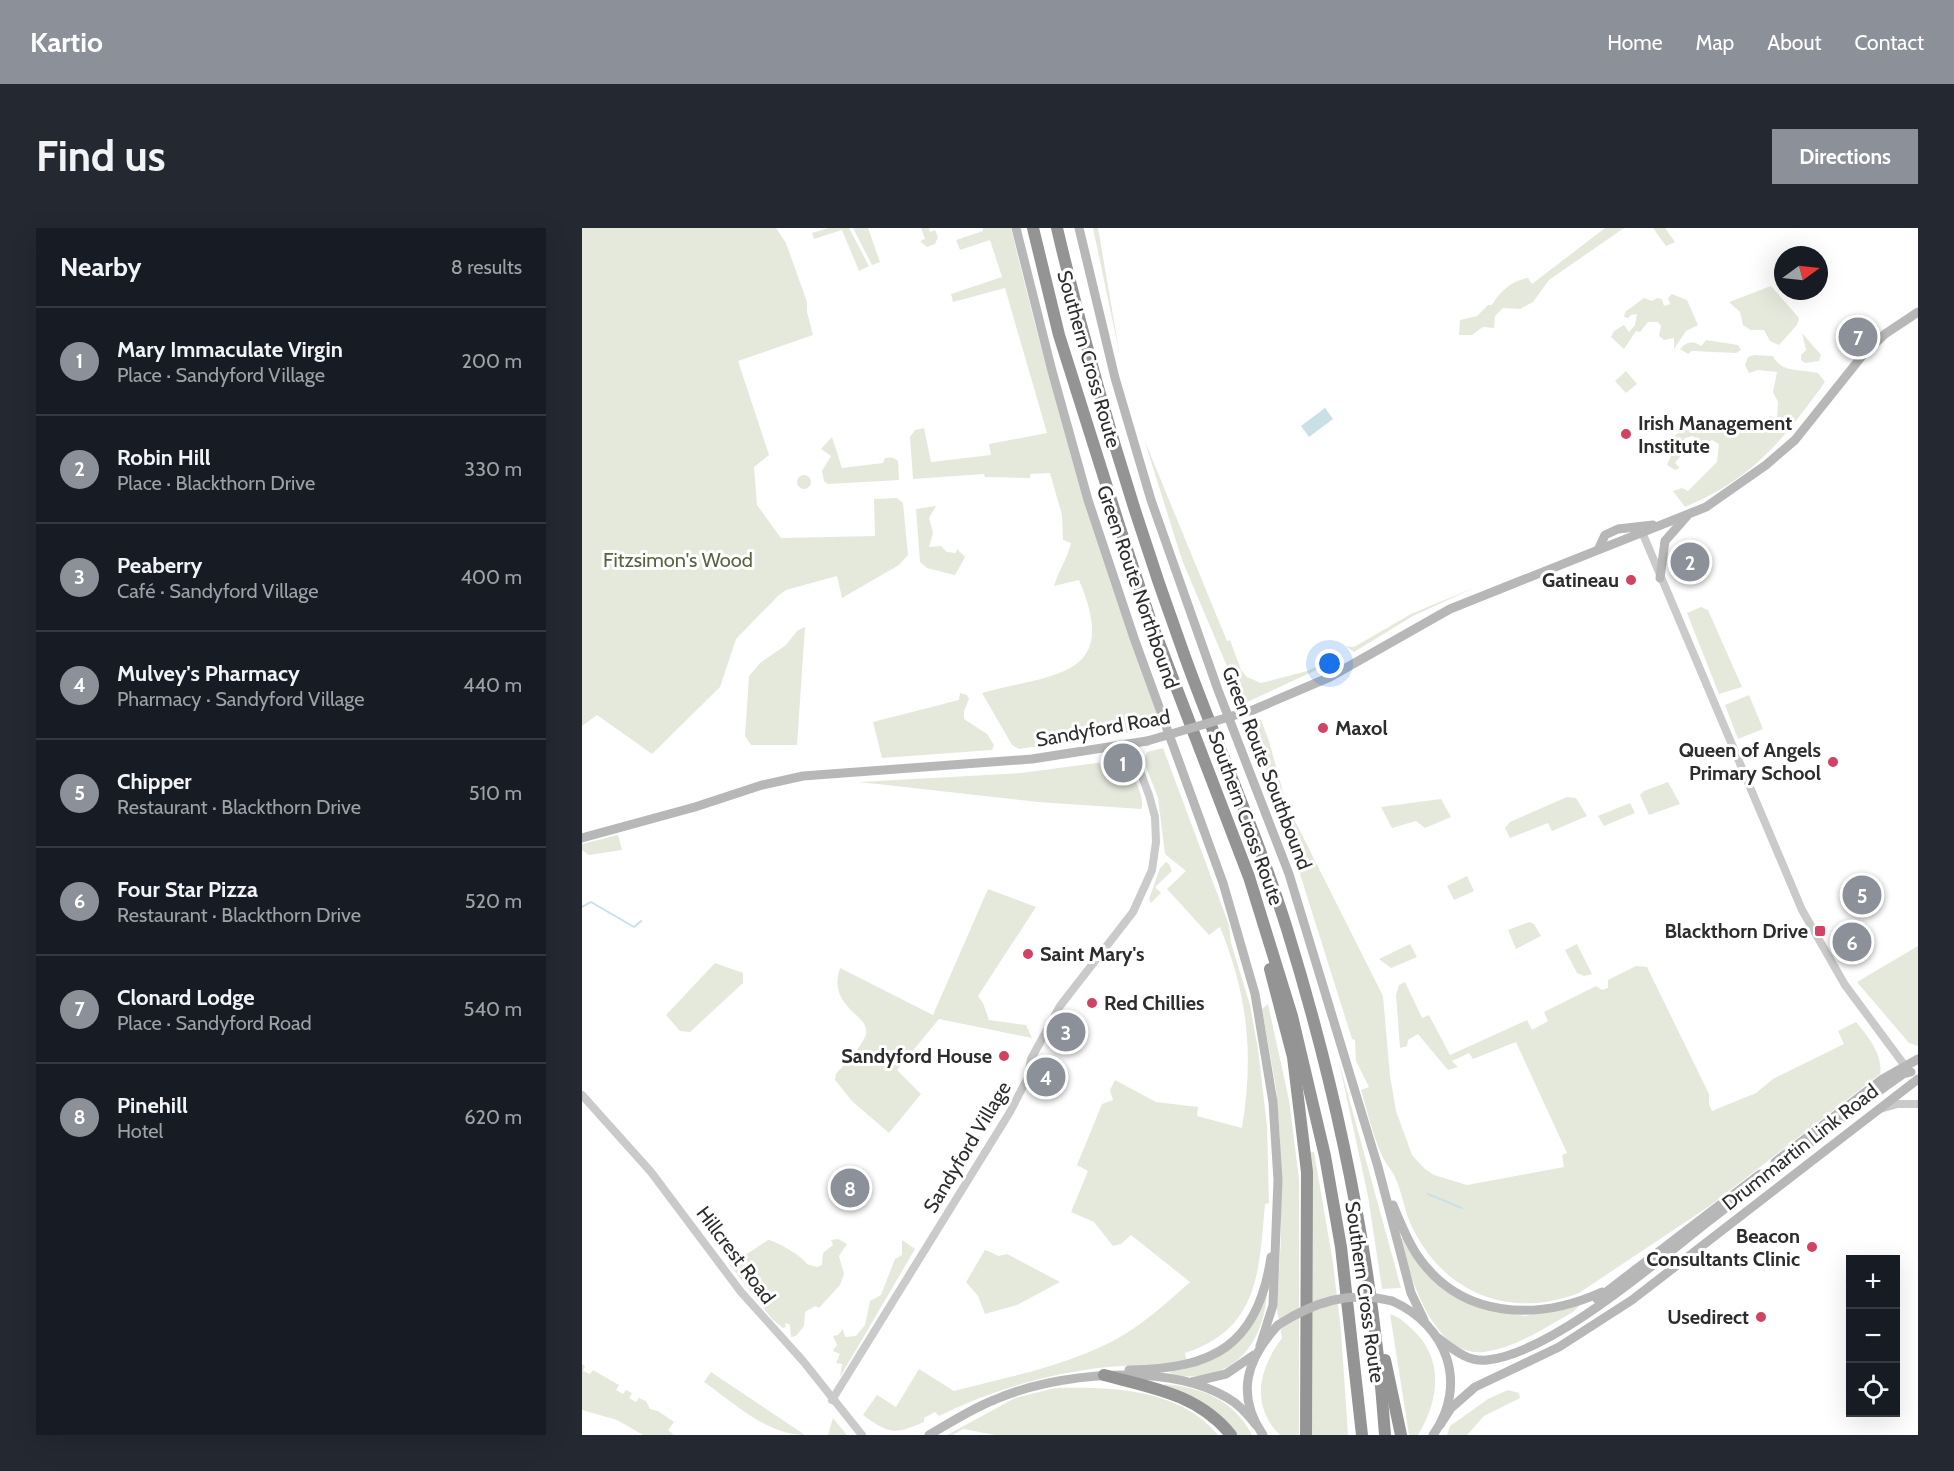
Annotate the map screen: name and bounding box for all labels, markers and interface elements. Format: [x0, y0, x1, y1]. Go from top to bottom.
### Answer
text: Kartio [30, 25, 103, 59]
text: Home [1607, 30, 1663, 55]
text: Map [1696, 30, 1734, 55]
text: About [1767, 30, 1821, 55]
text: Contact [1854, 30, 1924, 55]
button: Directions [1772, 129, 1918, 184]
text: Find us [36, 130, 165, 182]
north arrow [1774, 246, 1828, 300]
text: Nearby [60, 251, 141, 283]
text: 8 results [451, 255, 522, 279]
street label: Southern Cross Route [1052, 268, 1126, 450]
pin: 7 [1838, 314, 1878, 360]
text: Mary Immaculate Virgin [117, 336, 343, 363]
text: 1 [76, 349, 83, 373]
text: 200 m [462, 349, 522, 373]
text: Place · Sandyford Village [117, 363, 325, 387]
place label: Irish Management Institute [1638, 411, 1792, 458]
marker: Irish Management Institute [1619, 427, 1633, 441]
text: Robin Hill [117, 444, 211, 471]
text: 2 [74, 457, 85, 481]
text: 330 m [464, 457, 522, 481]
text: Place · Blackthorn Drive [117, 471, 315, 495]
street label: Green Route Northbound [1092, 482, 1184, 692]
pin: 2 [1670, 540, 1710, 584]
park label: Fitzsimon's Wood [603, 548, 753, 572]
text: Peaberry [117, 552, 202, 579]
text: 3 [74, 565, 85, 589]
text: 400 m [460, 565, 522, 589]
place label: Gatineau [1542, 568, 1619, 592]
marker: Gatineau [1624, 573, 1638, 587]
text: Café · Sandyford Village [117, 579, 319, 603]
your location [1315, 649, 1344, 678]
text: Mulvey's Pharmacy [117, 660, 300, 687]
street label: Green Route Southbound [1217, 663, 1317, 873]
text: 4 [73, 673, 86, 697]
text: 440 m [463, 673, 522, 697]
text: Pharmacy · Sandyford Village [117, 687, 364, 711]
street label: Sandyford Road [1034, 704, 1172, 752]
place label: Maxol [1335, 716, 1388, 740]
marker: Maxol [1316, 721, 1330, 735]
street label: Southern Cross Route [1203, 728, 1289, 908]
place label: Queen of Angels Primary School [1679, 738, 1821, 785]
pin: 1 [1104, 740, 1142, 786]
marker: Queen of Angels Primary School [1826, 755, 1840, 769]
text: Chipper [117, 768, 192, 795]
text: 5 [74, 781, 85, 805]
text: 510 m [469, 781, 522, 805]
text: Restaurant · Blackthorn Drive [117, 795, 361, 819]
pin: 5 [1842, 872, 1882, 918]
text: Four Star Pizza [117, 876, 258, 903]
text: 6 [74, 889, 85, 913]
text: 520 m [465, 889, 522, 913]
text: Restaurant · Blackthorn Drive [117, 903, 361, 927]
place label: Blackthorn Drive [1664, 919, 1808, 943]
pin: 6 [1832, 920, 1872, 964]
marker: Blackthorn Drive [1813, 924, 1827, 938]
place label: Saint Mary's [1040, 942, 1144, 966]
marker: Saint Mary's [1021, 947, 1035, 961]
text: Clonard Lodge [117, 984, 255, 1011]
place label: Red Chillies [1104, 991, 1204, 1015]
marker: Red Chillies [1085, 996, 1099, 1010]
text: 7 [74, 997, 85, 1021]
text: 540 m [464, 997, 522, 1021]
pin: 3 [1046, 1010, 1086, 1054]
text: Place · Sandyford Road [117, 1011, 312, 1035]
place label: Sandyford House [841, 1044, 992, 1068]
marker: Sandyford House [997, 1049, 1011, 1063]
pin: 4 [1026, 1054, 1066, 1100]
street label: Sandyford Village [918, 1077, 1016, 1217]
street label: Drummartin Link Road [1717, 1079, 1883, 1215]
text: Pinehill [117, 1092, 188, 1119]
text: 8 [73, 1105, 86, 1129]
text: 620 m [464, 1105, 522, 1129]
text: Hotel [117, 1119, 163, 1143]
pin: 8 [830, 1166, 870, 1210]
street label: Southern Cross Route [1340, 1200, 1390, 1384]
street label: Hillcrest Road [692, 1202, 780, 1308]
place label: Beacon Consultants Clinic [1646, 1224, 1800, 1271]
marker: Beacon Consultants Clinic [1805, 1240, 1819, 1254]
map controls [1846, 1255, 1900, 1417]
button: + [1846, 1255, 1900, 1309]
place label: Usedirect [1667, 1305, 1749, 1329]
button: − [1846, 1309, 1900, 1363]
marker: Usedirect [1754, 1310, 1768, 1324]
button: locate [1846, 1363, 1900, 1417]

